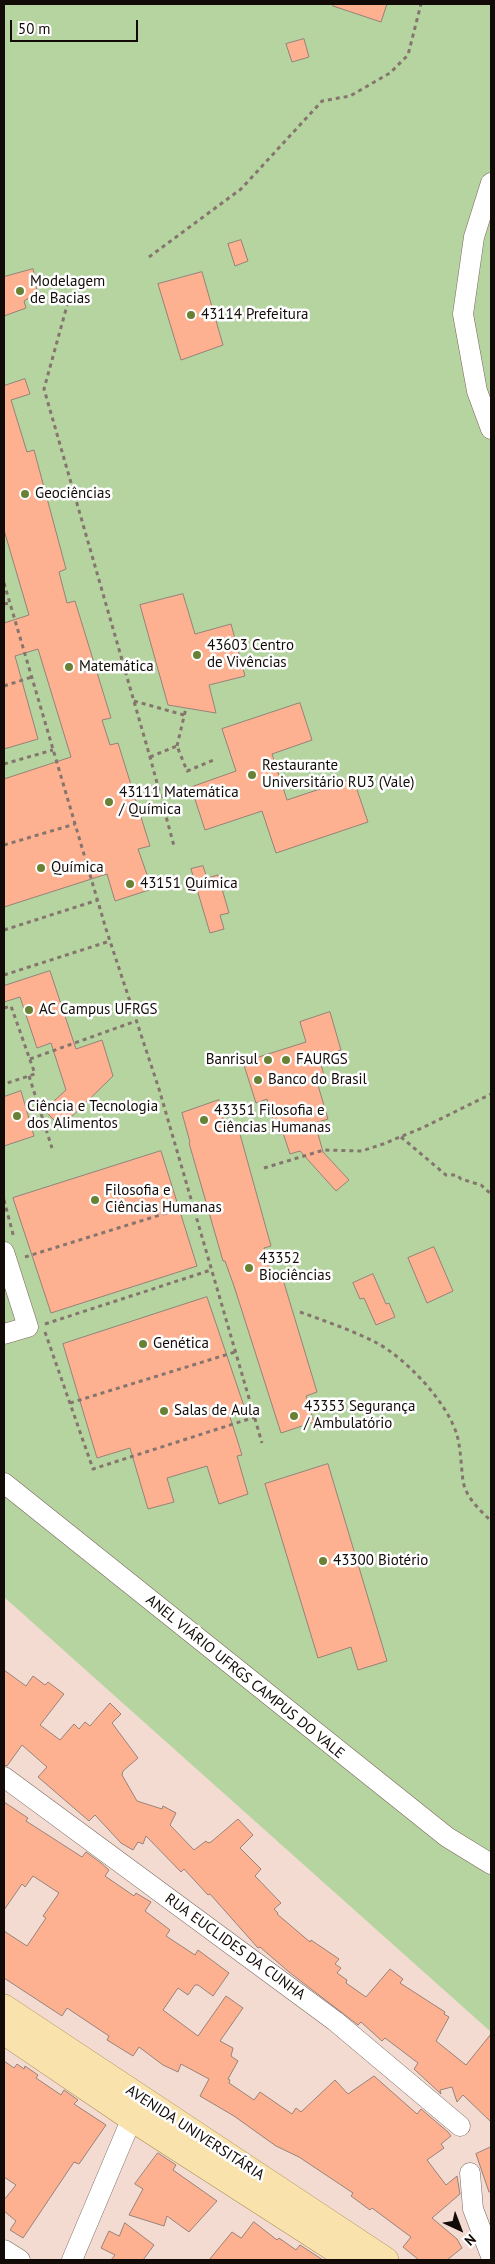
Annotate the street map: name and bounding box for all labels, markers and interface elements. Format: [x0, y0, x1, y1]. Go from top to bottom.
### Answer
scale bar [12, 10, 140, 42]
text: 50 m [18, 19, 51, 38]
place label: Modelagem de Bacias [30, 273, 105, 308]
marker: Modelagem de Bacias [14, 285, 26, 297]
place label: 43114 Prefeitura [201, 306, 308, 324]
marker: 43114 Prefeitura [185, 309, 197, 321]
place label: Geociências [35, 485, 111, 503]
marker: Geociências [19, 488, 31, 500]
place label: 43603 Centro de Vivências [207, 637, 294, 672]
marker: 43603 Centro de Vivências [191, 649, 203, 661]
place label: Matemática [79, 658, 154, 676]
marker: Matemática [63, 661, 75, 673]
place label: Restaurante Universitário RU3 (Vale) [262, 757, 414, 792]
marker: Restaurante Universitário RU3 (Vale) [246, 769, 258, 781]
place label: 43111 Matemática / Química [119, 784, 239, 819]
marker: 43111 Matemática / Química [103, 796, 115, 808]
place label: Química [51, 859, 104, 877]
marker: Química [35, 862, 47, 874]
place label: 43151 Química [140, 875, 238, 893]
marker: 43151 Química [124, 878, 136, 890]
place label: AC Campus UFRGS [39, 1001, 157, 1019]
marker: AC Campus UFRGS [23, 1004, 35, 1016]
place label: Banrisul [206, 1051, 258, 1069]
place label: FAURGS [296, 1051, 348, 1069]
marker: Banrisul [262, 1054, 274, 1066]
marker: FAURGS [280, 1054, 292, 1066]
place label: Banco do Brasil [268, 1071, 367, 1089]
marker: Banco do Brasil [252, 1074, 264, 1086]
place label: Ciência e Tecnologia dos Alimentos [27, 1098, 158, 1133]
place label: 43351 Filosofia e Ciências Humanas [214, 1102, 331, 1137]
marker: Ciência e Tecnologia dos Alimentos [11, 1110, 23, 1122]
marker: 43351 Filosofia e Ciências Humanas [198, 1114, 210, 1126]
place label: Filosofia e Ciências Humanas [105, 1182, 222, 1217]
marker: Filosofia e Ciências Humanas [89, 1194, 101, 1206]
place label: 43352 Biociências [259, 1250, 331, 1285]
marker: 43352 Biociências [243, 1262, 255, 1274]
place label: Genética [153, 1335, 209, 1353]
marker: Genética [137, 1338, 149, 1350]
place label: 43353 Segurança / Ambulatório [304, 1398, 415, 1433]
place label: Salas de Aula [174, 1402, 260, 1420]
marker: Salas de Aula [158, 1405, 170, 1417]
marker: 43353 Segurança / Ambulatório [288, 1410, 300, 1422]
place label: 43300 Biotério [333, 1552, 428, 1570]
marker: 43300 Biotério [317, 1555, 329, 1567]
street label: ANEL VIÁRIO UFRGS CAMPUS DO VALE [142, 1591, 348, 1763]
street label: RUA EUCLIDES DA CUNHA [161, 1890, 309, 2004]
street label: AVENIDA UNIVERSITÁRIA [122, 2081, 268, 2185]
north arrow [435, 2204, 485, 2254]
text: N [461, 2230, 480, 2250]

